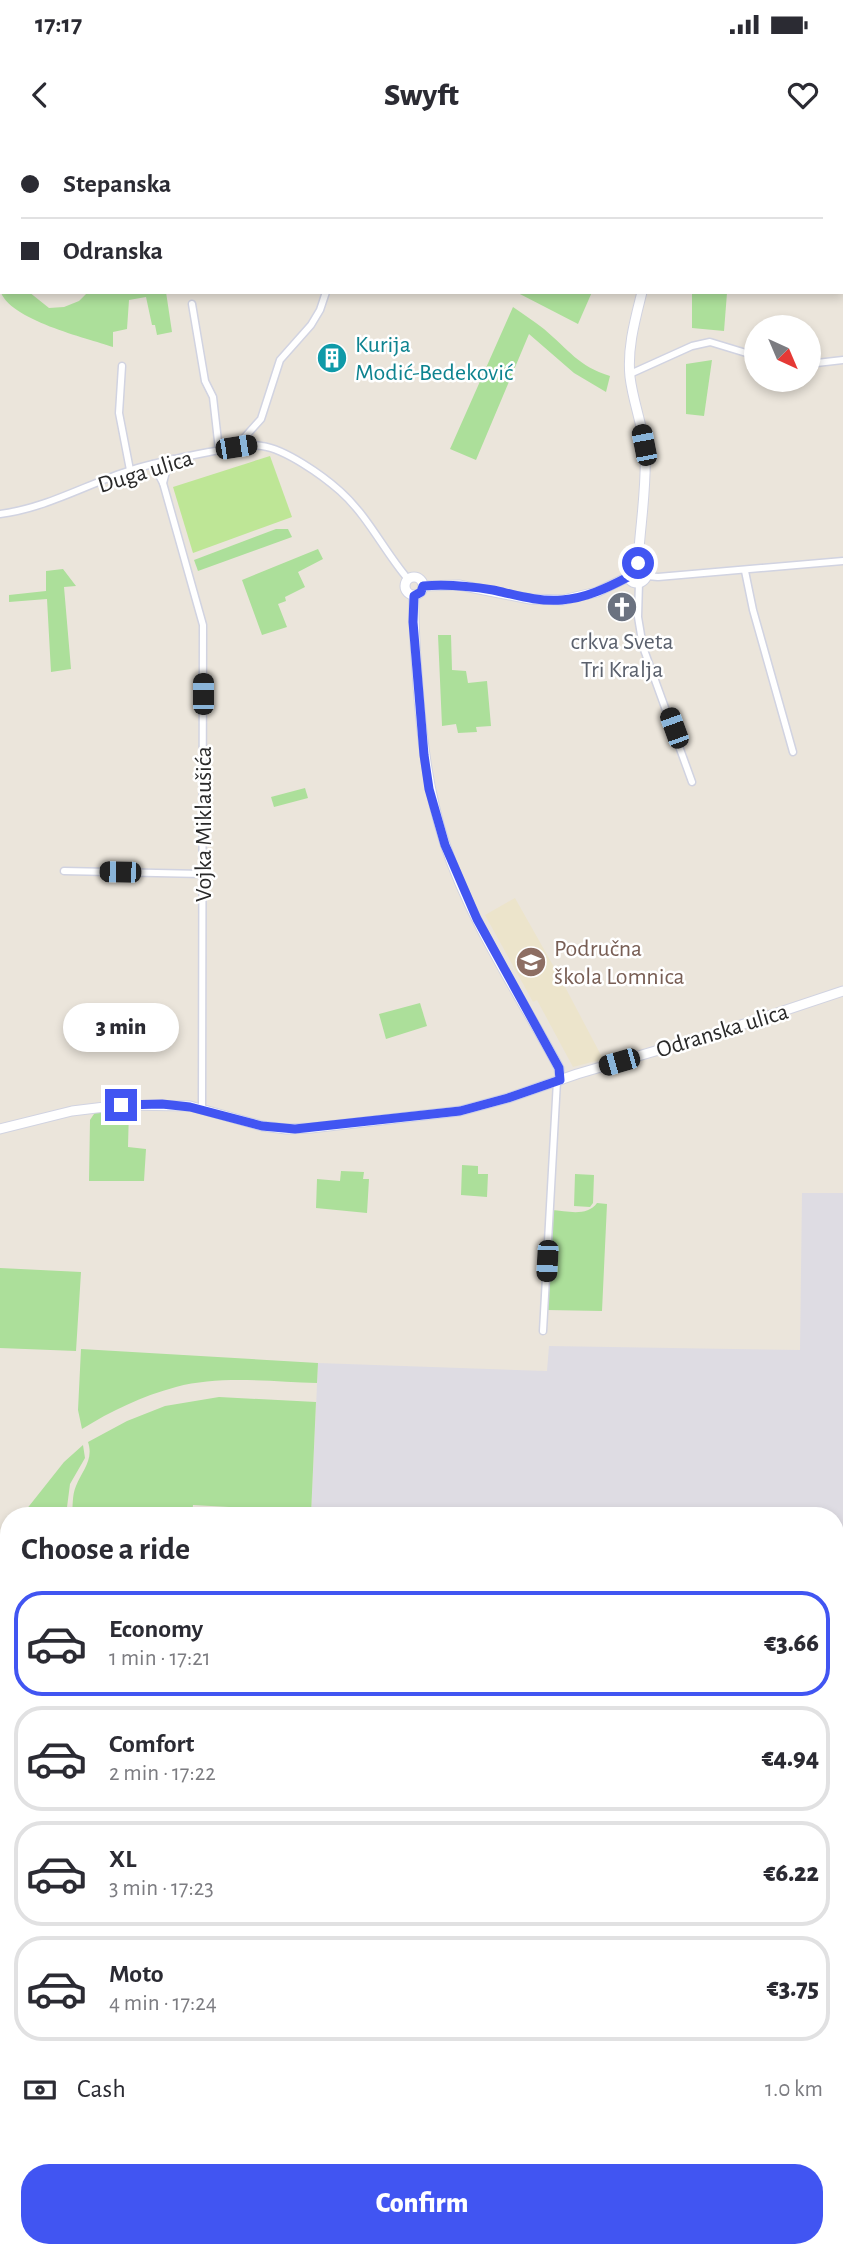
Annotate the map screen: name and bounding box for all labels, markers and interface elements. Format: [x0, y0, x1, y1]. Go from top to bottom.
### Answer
text: 17:17 [35, 11, 82, 37]
icon: back [21, 76, 59, 114]
icon: heart [784, 76, 822, 114]
text: Swyft [384, 79, 459, 111]
text: Stepanska [63, 171, 171, 197]
text: Odranska [63, 238, 163, 264]
north arrow [744, 315, 821, 392]
map controls [744, 315, 821, 392]
place label: Kurija Modić-Bedeković [355, 333, 513, 385]
building icon: Kurija Modić-Bedeković [315, 341, 349, 375]
car [630, 422, 659, 468]
car [214, 433, 259, 461]
street label: Duga ulica [95, 446, 196, 498]
route start [622, 547, 654, 579]
church icon: crkva Sveta Tri Kralja [605, 590, 639, 624]
place label: crkva Sveta Tri Kralja [570, 630, 674, 682]
car [193, 673, 214, 715]
car [657, 705, 692, 751]
street label: Vojka Miklaušića [192, 746, 216, 902]
car [99, 861, 142, 883]
place label: Područna škola Lomnica [554, 937, 685, 989]
school or university icon: Područna škola Lomnica [514, 945, 548, 979]
street label: Odranska ulica [653, 999, 791, 1062]
callout: 3 min [63, 1004, 179, 1052]
text: 3 min [96, 1016, 146, 1039]
car [596, 1046, 643, 1078]
route end [105, 1089, 137, 1121]
car [536, 1239, 559, 1283]
text: Choose a ride [21, 1533, 190, 1565]
icon: car [25, 1612, 88, 1675]
text: Economy [109, 1616, 203, 1642]
text: €3.66 [764, 1630, 819, 1656]
text: 1 min · 17:21 [109, 1647, 211, 1670]
icon: car [25, 1727, 88, 1790]
text: Comfort [109, 1731, 194, 1757]
text: €4.94 [762, 1745, 819, 1771]
text: 2 min · 17:22 [109, 1762, 216, 1785]
icon: car [25, 1842, 88, 1905]
text: XL [109, 1846, 136, 1872]
text: €6.22 [764, 1860, 819, 1886]
text: 3 min · 17:23 [109, 1877, 214, 1900]
icon: car [25, 1957, 88, 2020]
text: Moto [109, 1961, 164, 1987]
text: €3.75 [767, 1975, 819, 2001]
text: 4 min · 17:24 [109, 1992, 217, 2015]
icon: cash [21, 2071, 59, 2109]
text: Cash [77, 2076, 126, 2102]
text: 1.0 km [765, 2078, 823, 2101]
button: Confirm [21, 2164, 823, 2244]

